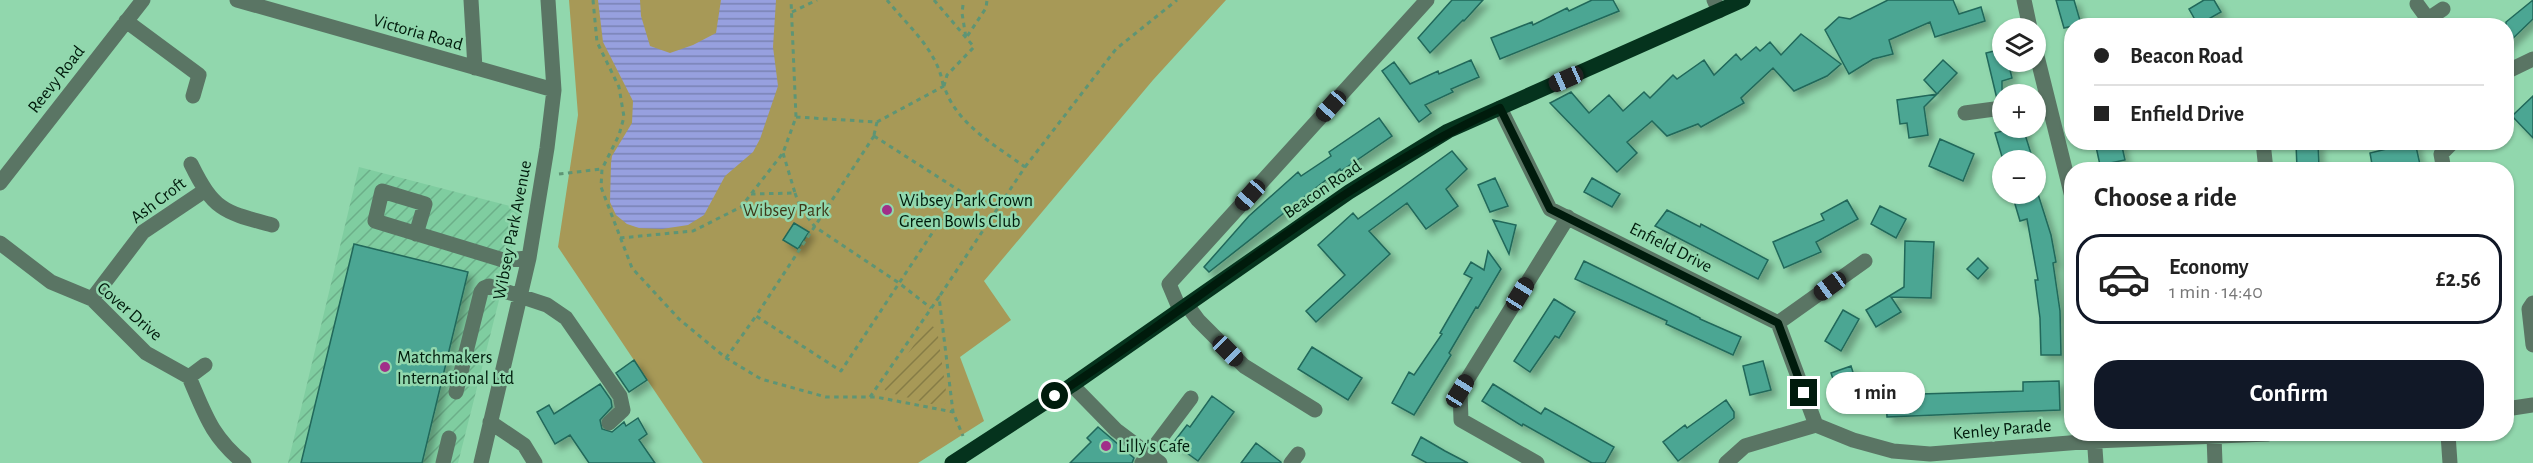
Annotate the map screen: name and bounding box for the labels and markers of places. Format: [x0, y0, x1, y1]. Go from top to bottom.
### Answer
place label: Wibsey Park Crown Green Bowls Club [899, 192, 1033, 231]
marker: Wibsey Park Crown Green Bowls Club [880, 203, 894, 217]
place label: Matchmakers International Ltd [397, 349, 514, 388]
marker: Matchmakers International Ltd [378, 360, 392, 374]
place label: Lilly's Cafe [1118, 438, 1190, 456]
marker: Lilly's Cafe [1099, 439, 1113, 453]

